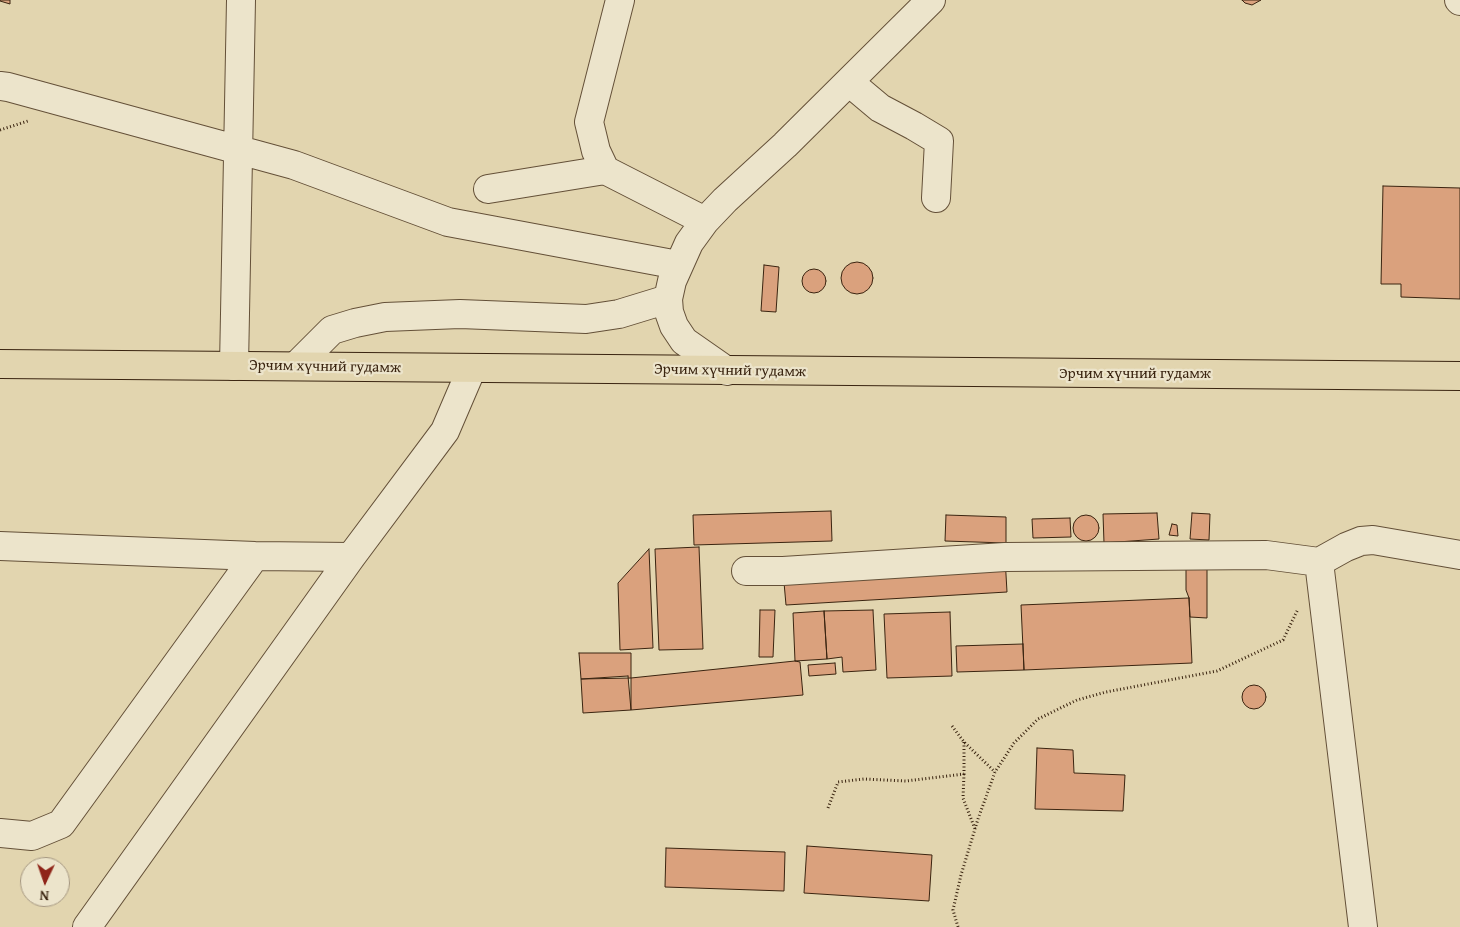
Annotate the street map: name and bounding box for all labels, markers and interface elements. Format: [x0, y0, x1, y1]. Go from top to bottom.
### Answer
street label: Эрчим хүчний гудамж [249, 357, 401, 377]
street label: Эрчим хүчний гудамж [654, 361, 806, 381]
street label: Эрчим хүчний гудамж [1059, 365, 1211, 383]
north arrow [20, 857, 70, 907]
text: N [39, 886, 49, 906]

